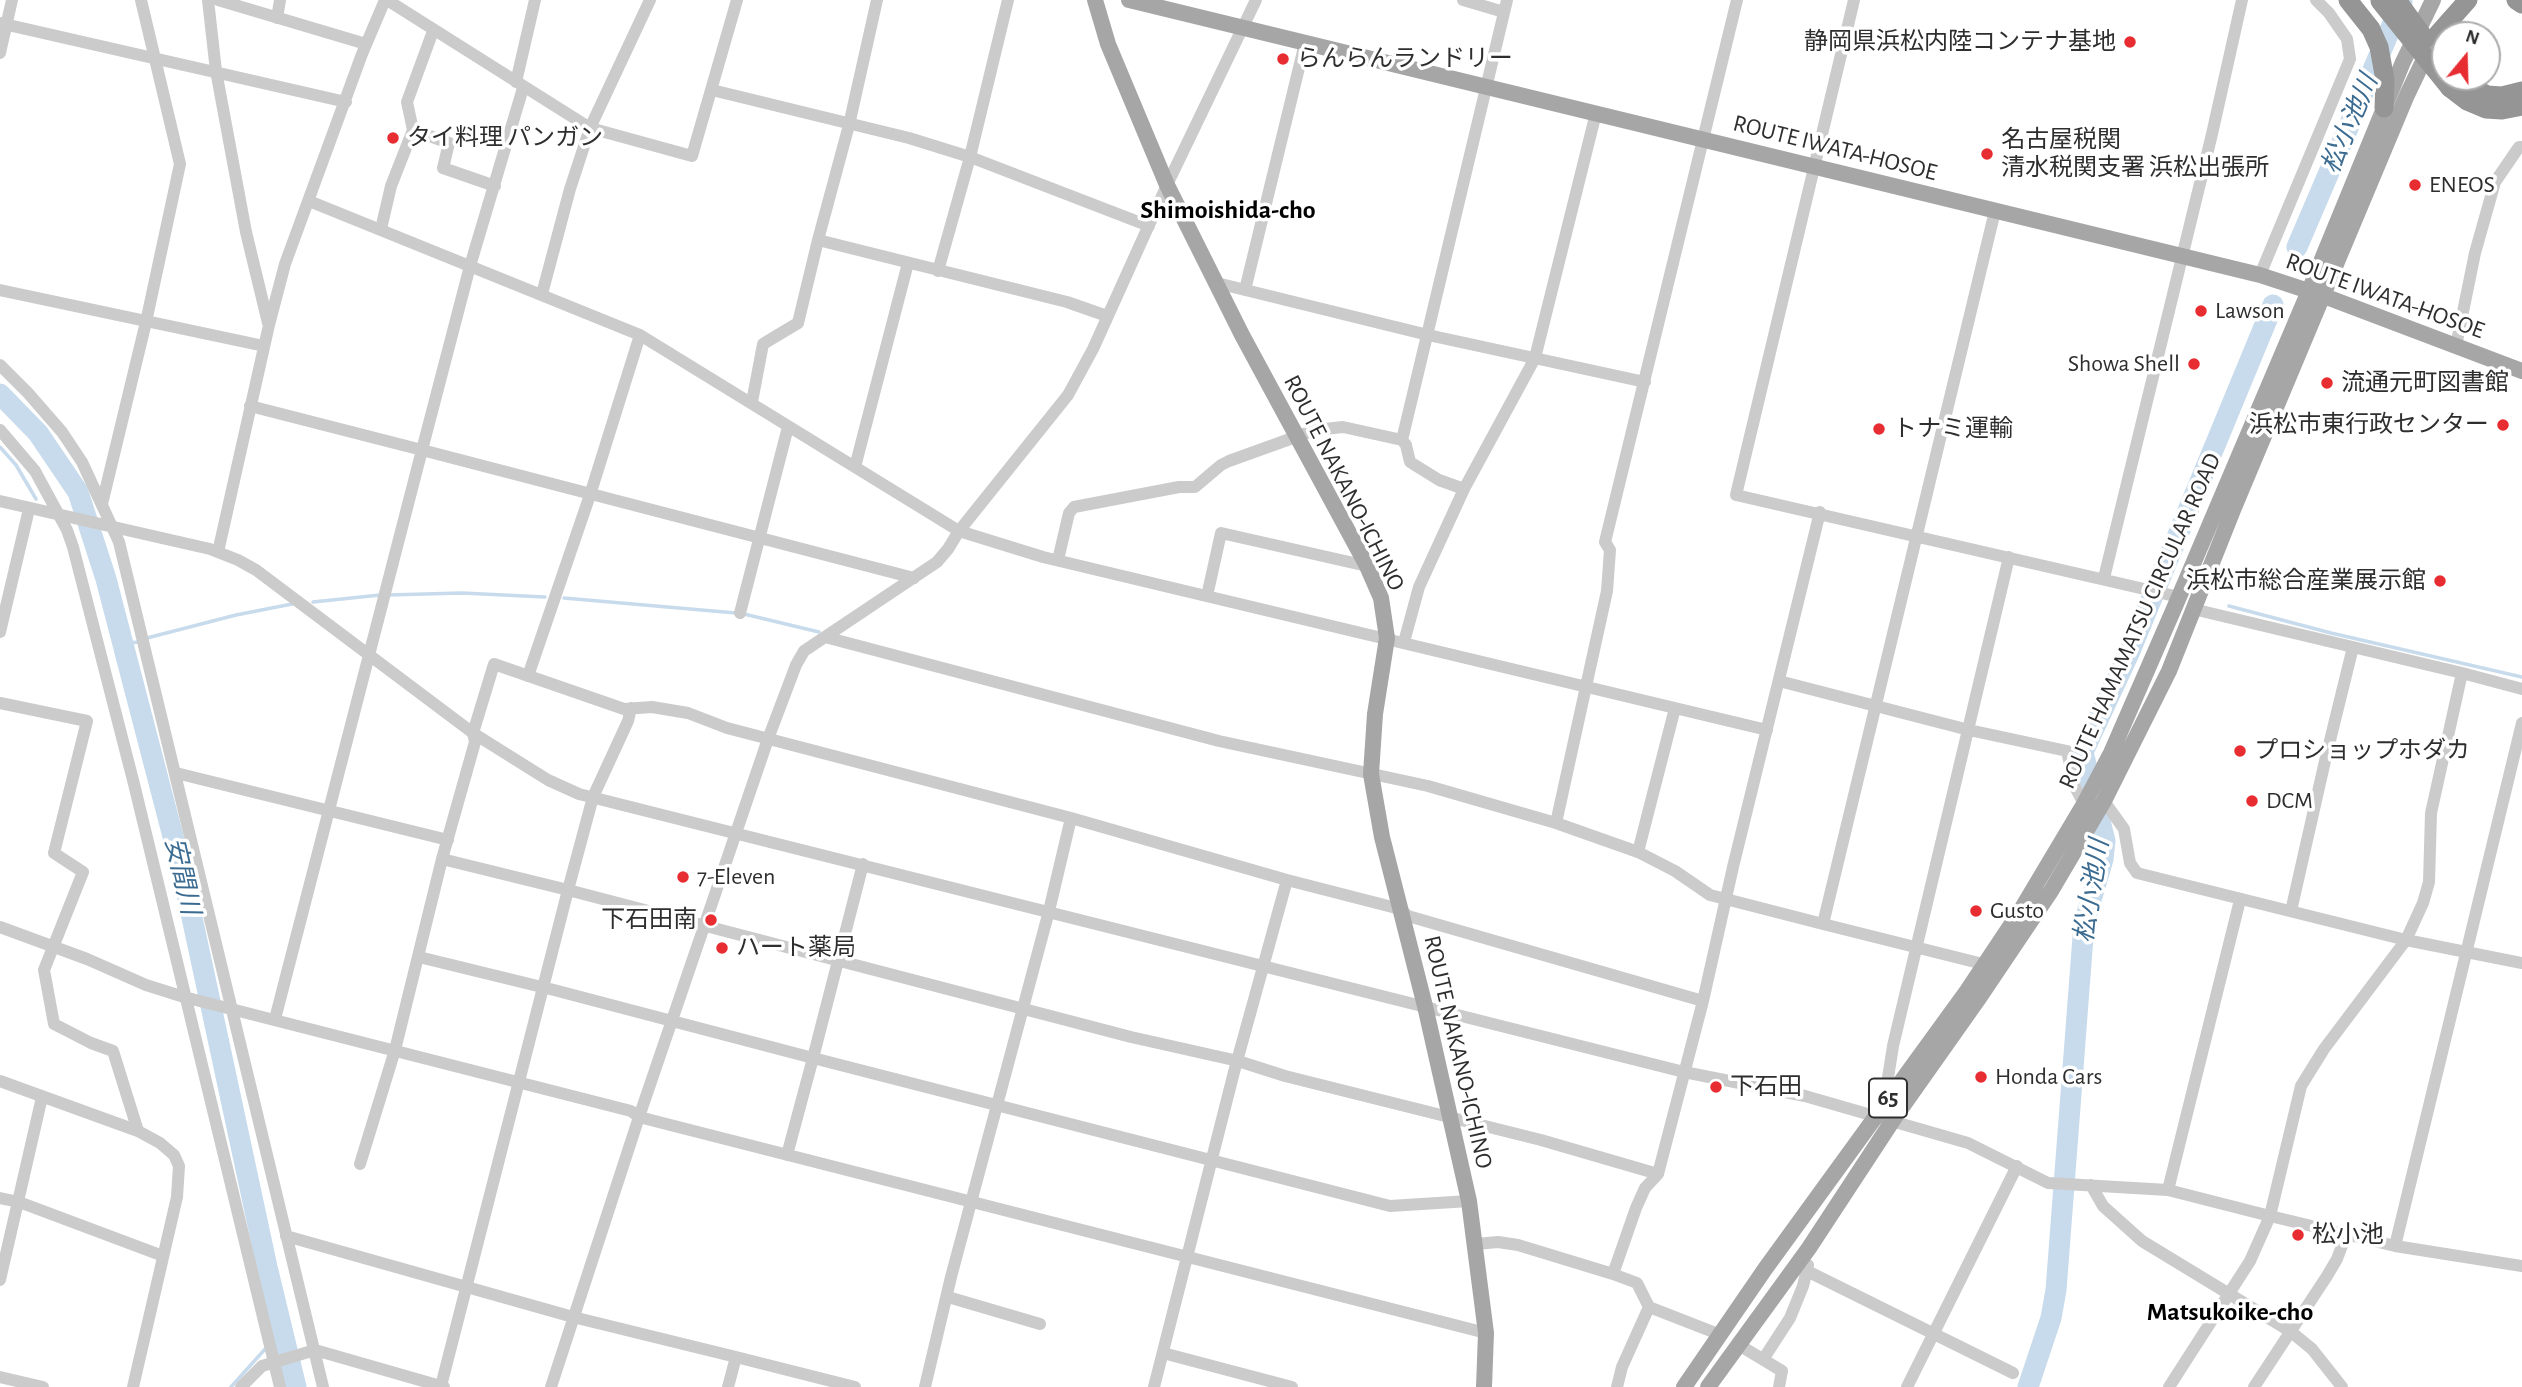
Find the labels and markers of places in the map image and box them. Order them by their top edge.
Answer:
place label: 静岡県浜松内陸コンテナ基地 [1804,28,2116,56]
marker: 静岡県浜松内陸コンテナ基地 [2122,34,2138,50]
place label: らんらんランドリー [1297,45,1513,73]
marker: らんらんランドリー [1275,51,1291,67]
place label: タイ料理 パンガン [407,124,603,152]
place label: 名古屋税関 清水税関支署 浜松出張所 [2001,126,2269,182]
marker: タイ料理 パンガン [385,130,401,146]
marker: 名古屋税関 清水税関支署 浜松出張所 [1979,146,1995,162]
place label: ENEOS [2429,171,2495,199]
marker: ENEOS [2407,177,2423,193]
place label: Lawson [2215,297,2285,325]
marker: Lawson [2193,303,2209,319]
place label: Showa Shell [2068,350,2180,378]
marker: Showa Shell [2186,356,2202,372]
place label: 流通元町図書館 [2341,369,2509,397]
marker: 流通元町図書館 [2319,375,2335,391]
place label: 浜松市東行政センター [2249,411,2489,439]
place label: トナミ運輸 [1893,415,2013,443]
marker: 浜松市東行政センター [2495,417,2511,433]
marker: トナミ運輸 [1871,421,1887,437]
place label: 浜松市総合産業展示館 [2186,567,2426,595]
marker: 浜松市総合産業展示館 [2432,573,2448,589]
place label: プロショップホダカ [2254,737,2470,765]
marker: プロショップホダカ [2232,743,2248,759]
place label: DCM [2266,787,2313,815]
marker: DCM [2244,793,2260,809]
place label: 7-Eleven [697,863,775,891]
marker: 7-Eleven [675,869,691,885]
place label: Gusto [1990,897,2044,925]
marker: Gusto [1968,903,1984,919]
place label: 下石田南 [601,906,697,934]
marker: 下石田南 [703,912,719,928]
place label: ハート薬局 [736,934,856,962]
marker: ハート薬局 [714,940,730,956]
place label: Honda Cars [1995,1063,2102,1091]
marker: Honda Cars [1973,1069,1989,1085]
place label: 下石田 [1730,1073,1802,1101]
marker: 下石田 [1708,1079,1724,1095]
place label: 松小池 [2312,1221,2384,1249]
marker: 松小池 [2290,1227,2306,1243]

